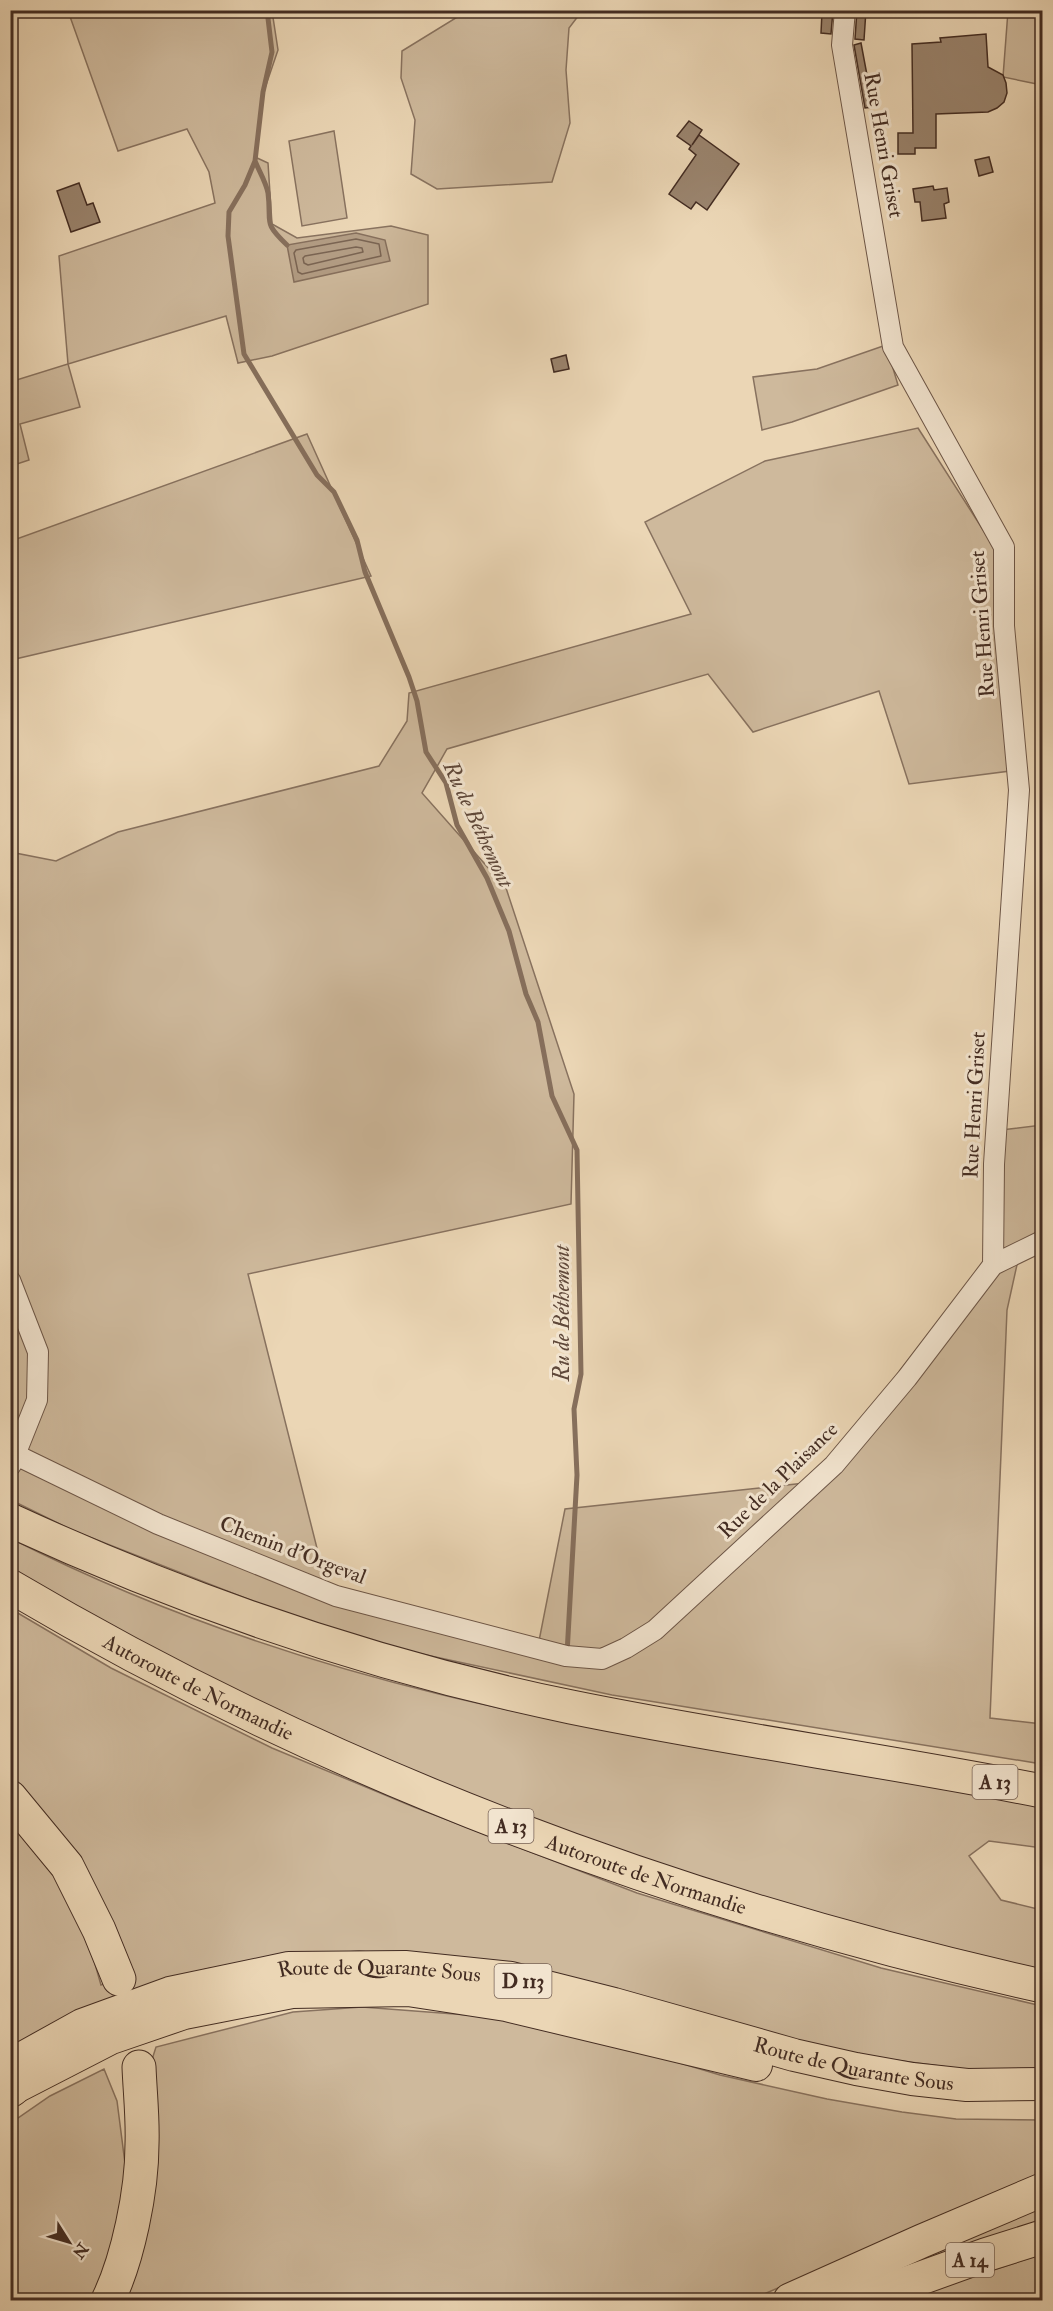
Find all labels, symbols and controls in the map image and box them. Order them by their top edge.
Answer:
street label: Rue Henri Griset [857,70,910,220]
street label: Rue Henri Griset [964,549,1001,698]
water label: Ru de Béthemont [436,756,520,894]
street label: Rue Henri Griset [957,1031,992,1179]
water label: Ru de Béthemont [548,1243,576,1382]
street label: Rue de la Plaisance [713,1416,844,1544]
street label: Chemin d'Orgeval [216,1510,371,1591]
street label: Autoroute de Normandie [97,1628,298,1747]
road number: A 13 [972,1765,1018,1799]
road number: A 13 [488,1809,534,1843]
street label: Autoroute de Normandie [541,1828,750,1921]
street label: Route de Quarante Sous [275,1954,482,1989]
road number: D 113 [494,1964,552,1998]
street label: Route de Quarante Sous [750,2031,955,2097]
north arrow [39,2212,99,2272]
text: N [67,2238,93,2263]
road number: A 14 [946,2243,994,2277]

